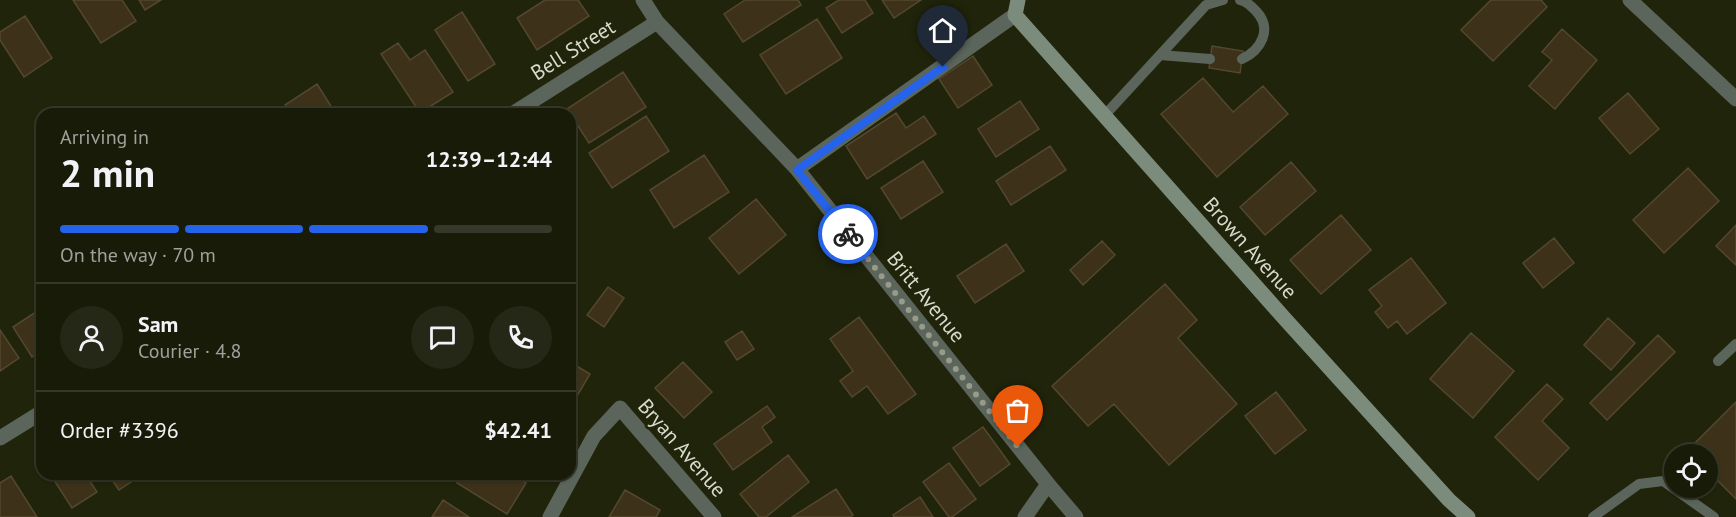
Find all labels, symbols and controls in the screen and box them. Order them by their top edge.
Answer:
pin [917,5,968,67]
street label: Bell Street [526,13,620,86]
icon: home [926,14,959,47]
text: Arriving in [60,124,149,150]
text: 12:39–12:44 [426,145,552,173]
text: 2 min [60,147,155,198]
street label: Brown Avenue [1198,191,1303,304]
courier [818,204,878,264]
icon: bike [832,218,865,251]
text: On the way · 70 m [60,242,216,268]
street label: Britt Avenue [881,246,971,348]
button: person [60,306,123,369]
button: chat [411,306,474,369]
button: phone [489,306,552,369]
text: Sam [138,310,178,338]
text: Courier · 4.8 [138,338,241,364]
pin [992,385,1043,447]
street label: Bryan Avenue [632,393,732,502]
icon: bag [1001,394,1034,427]
text: Order #3396 [60,416,179,444]
text: $42.41 [484,416,552,444]
map controls [1664,444,1718,498]
button: locate [1664,444,1718,498]

